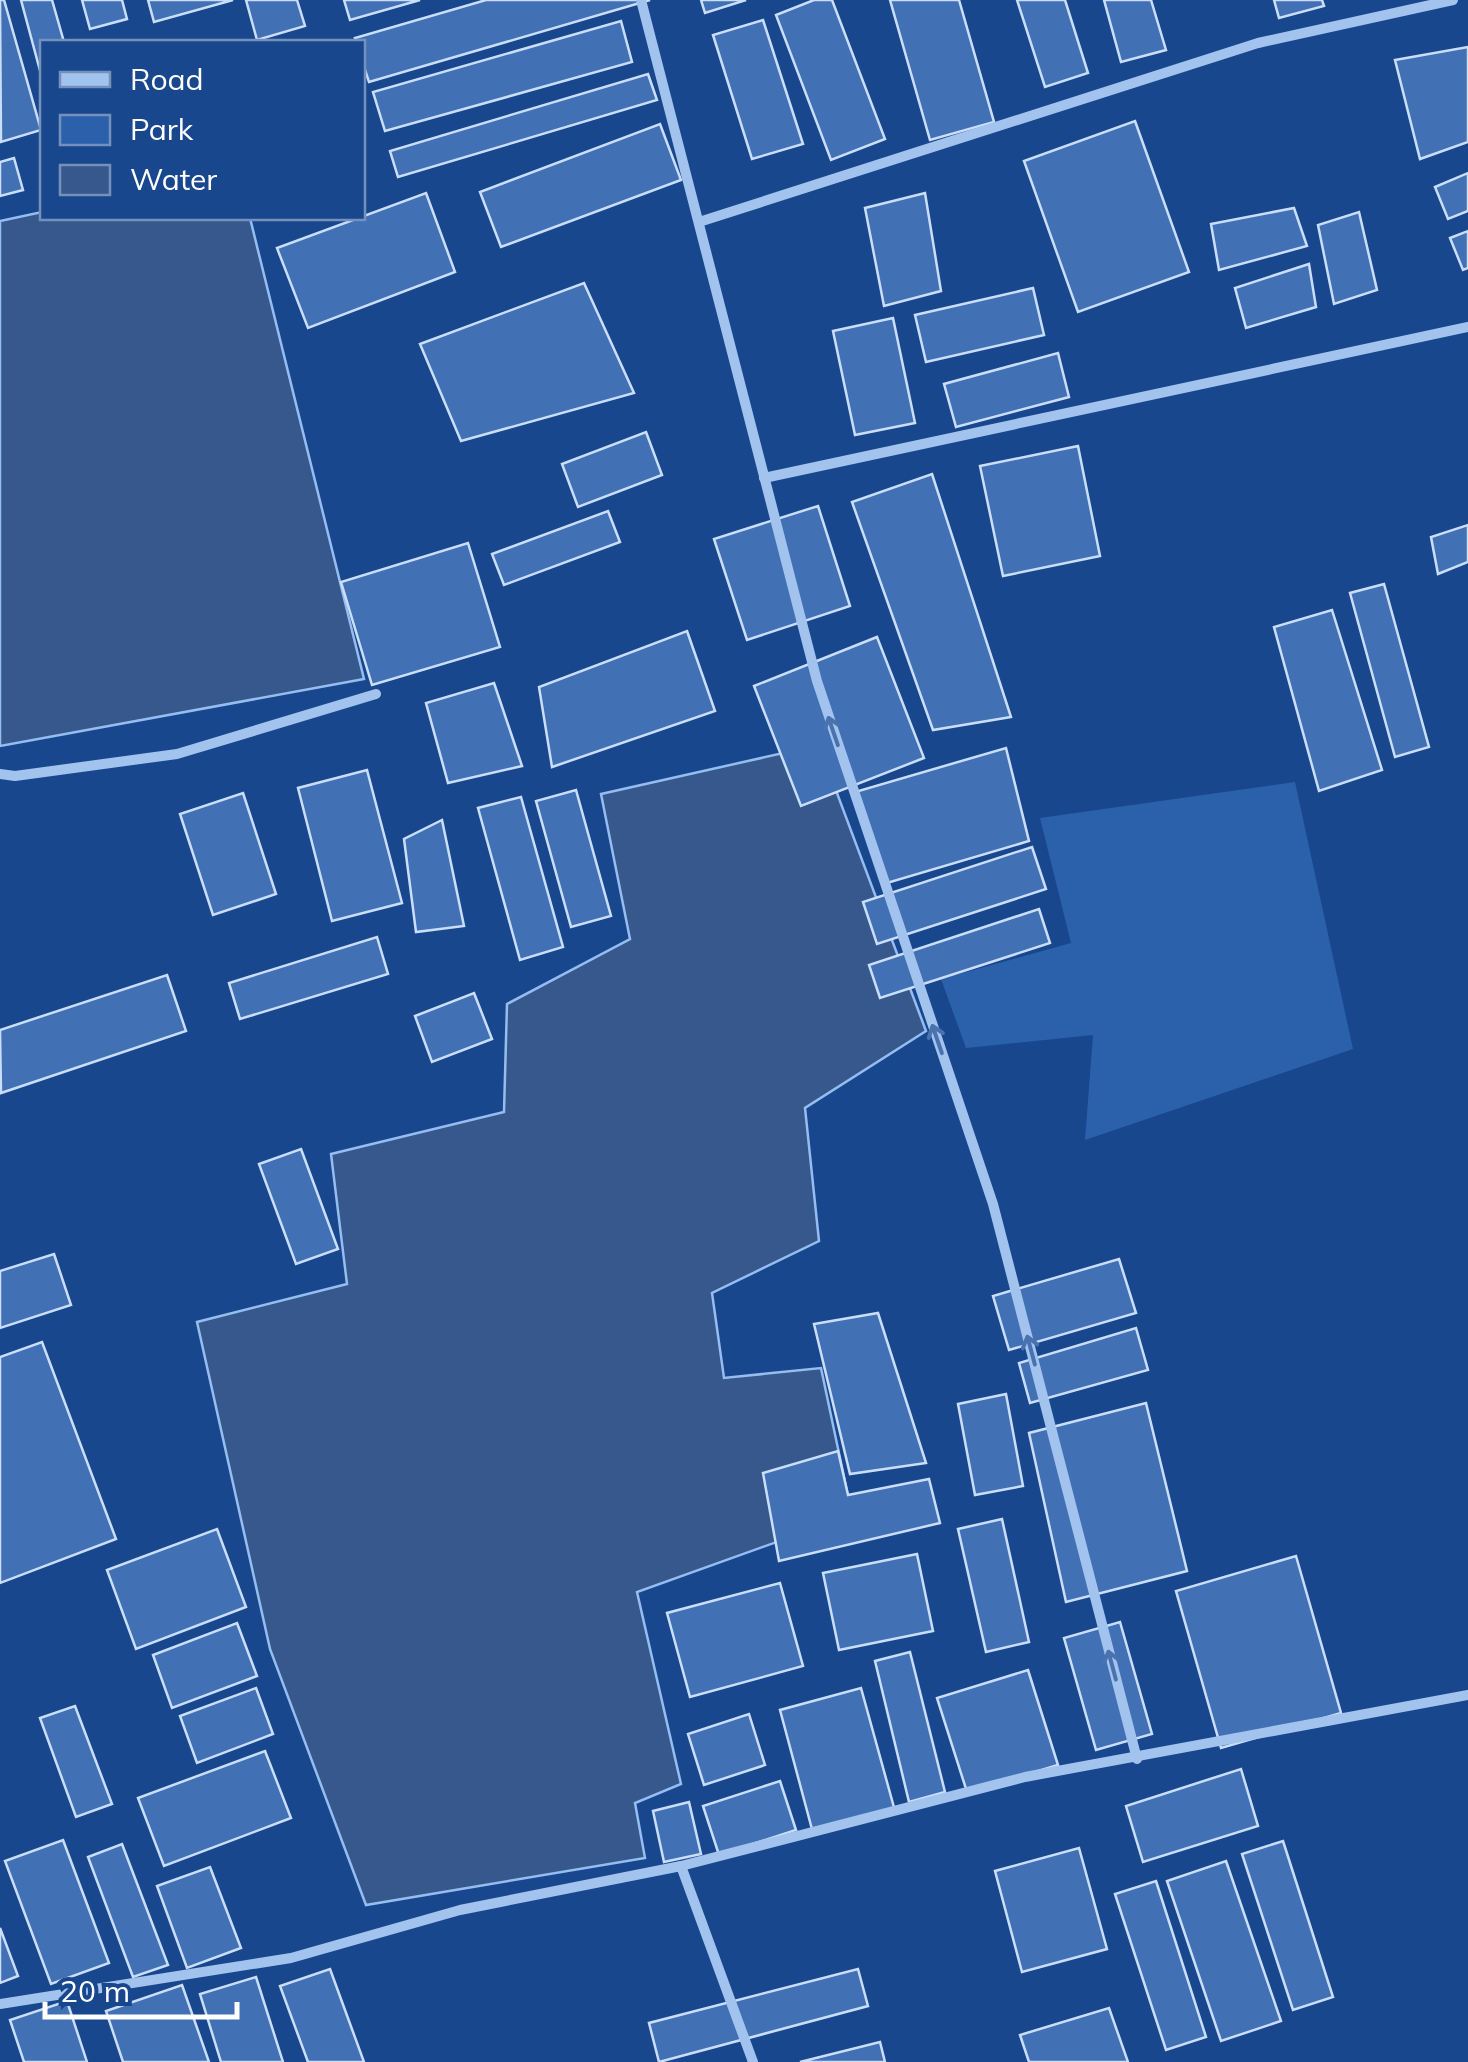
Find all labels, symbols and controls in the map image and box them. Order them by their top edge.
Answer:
legend [40,40,365,220]
text: Road [130,60,204,98]
text: Park [130,110,194,148]
text: Water [130,160,217,198]
one-way arrow [823,716,841,748]
one-way arrow [927,1025,945,1056]
one-way arrow [1020,1335,1039,1366]
one-way arrow [1102,1650,1121,1681]
scale bar [45,1957,238,2019]
text: 20 m [60,1972,130,2010]

